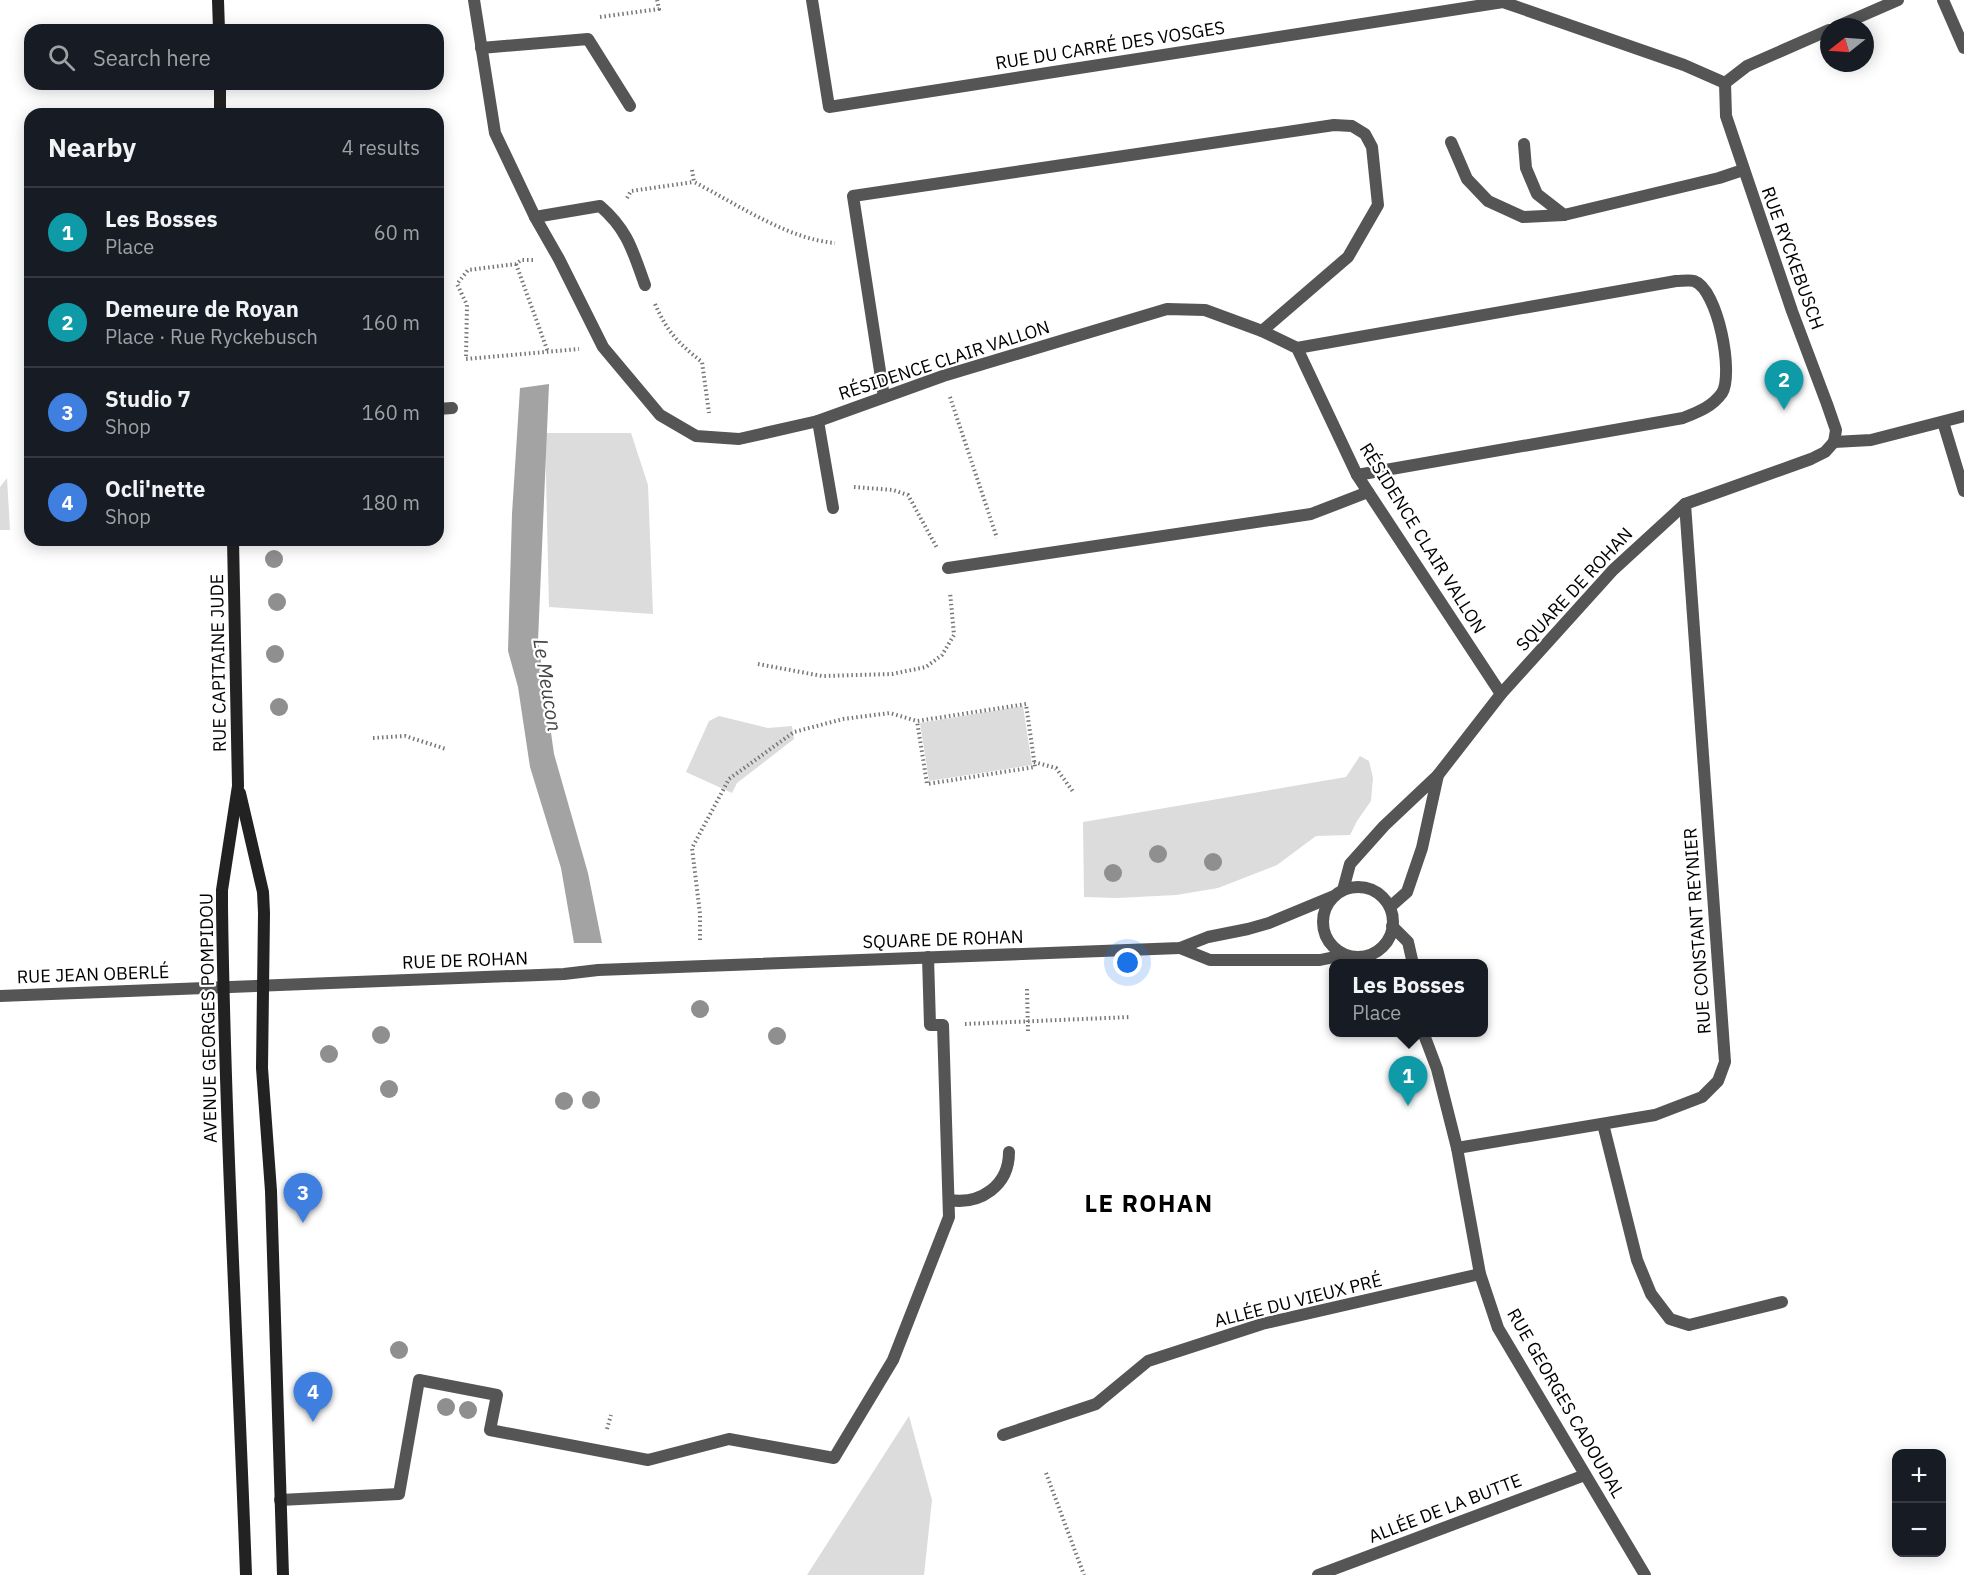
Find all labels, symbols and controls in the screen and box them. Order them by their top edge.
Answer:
street label: RUE DU CARRÉ DES VOSGES [994,15,1226,75]
north arrow [1820,18,1874,72]
search box [24,24,444,90]
icon: search [45,41,78,74]
text: Search here [93,43,211,72]
text: Nearby [48,130,136,164]
text: 4 results [342,134,420,161]
street label: RUE RYCKEBUSCH [1756,183,1830,333]
text: Les Bosses [105,204,218,233]
text: 1 [62,219,74,246]
text: 60 m [374,219,420,246]
text: Place [105,233,154,260]
text: Demeure de Royan [105,294,299,323]
text: 2 [62,309,74,336]
text: 160 m [362,309,420,336]
street label: RÉSIDENCE CLAIR VALLON [836,315,1052,405]
text: Place · Rue Ryckebusch [105,323,318,350]
pin: 2 [1764,360,1804,410]
text: Studio 7 [105,384,191,413]
text: 3 [62,399,74,426]
text: 160 m [362,399,420,426]
text: Shop [105,413,151,440]
street label: RÉSIDENCE CLAIR VALLON [1355,438,1491,638]
text: Ocli'nette [105,474,205,503]
text: 4 [62,489,74,516]
text: 180 m [362,489,420,516]
text: Shop [105,503,151,530]
street label: SQUARE DE ROHAN [1511,522,1637,656]
street label: RUE CAPITAINE JUDE [205,574,231,752]
water label: Le Meucon [527,637,569,733]
street label: RUE CONSTANT REYNIER [1678,827,1716,1035]
street label: AVENUE GEORGES POMPIDOU [194,893,222,1143]
street label: SQUARE DE ROHAN [862,925,1024,953]
street label: RUE DE ROHAN [402,946,528,974]
your location [1113,948,1142,977]
popup [1329,959,1488,1037]
street label: RUE JEAN OBERLÉ [16,960,170,988]
text: Les Bosses [1352,970,1465,999]
text: Place [1352,999,1401,1026]
pin: 1 [1388,1056,1428,1106]
pin: 3 [284,1174,322,1223]
district label: LE ROHAN [1084,1187,1214,1219]
street label: ALLÉE DU VIEUX PRÉ [1212,1268,1384,1332]
street label: RUE GEORGES CADOUDAL [1502,1304,1630,1502]
pin: 4 [294,1372,332,1422]
map controls [1892,1449,1946,1557]
button: + [1892,1449,1946,1503]
street label: ALLÉE DE LA BUTTE [1365,1468,1525,1548]
button: − [1892,1503,1946,1557]

